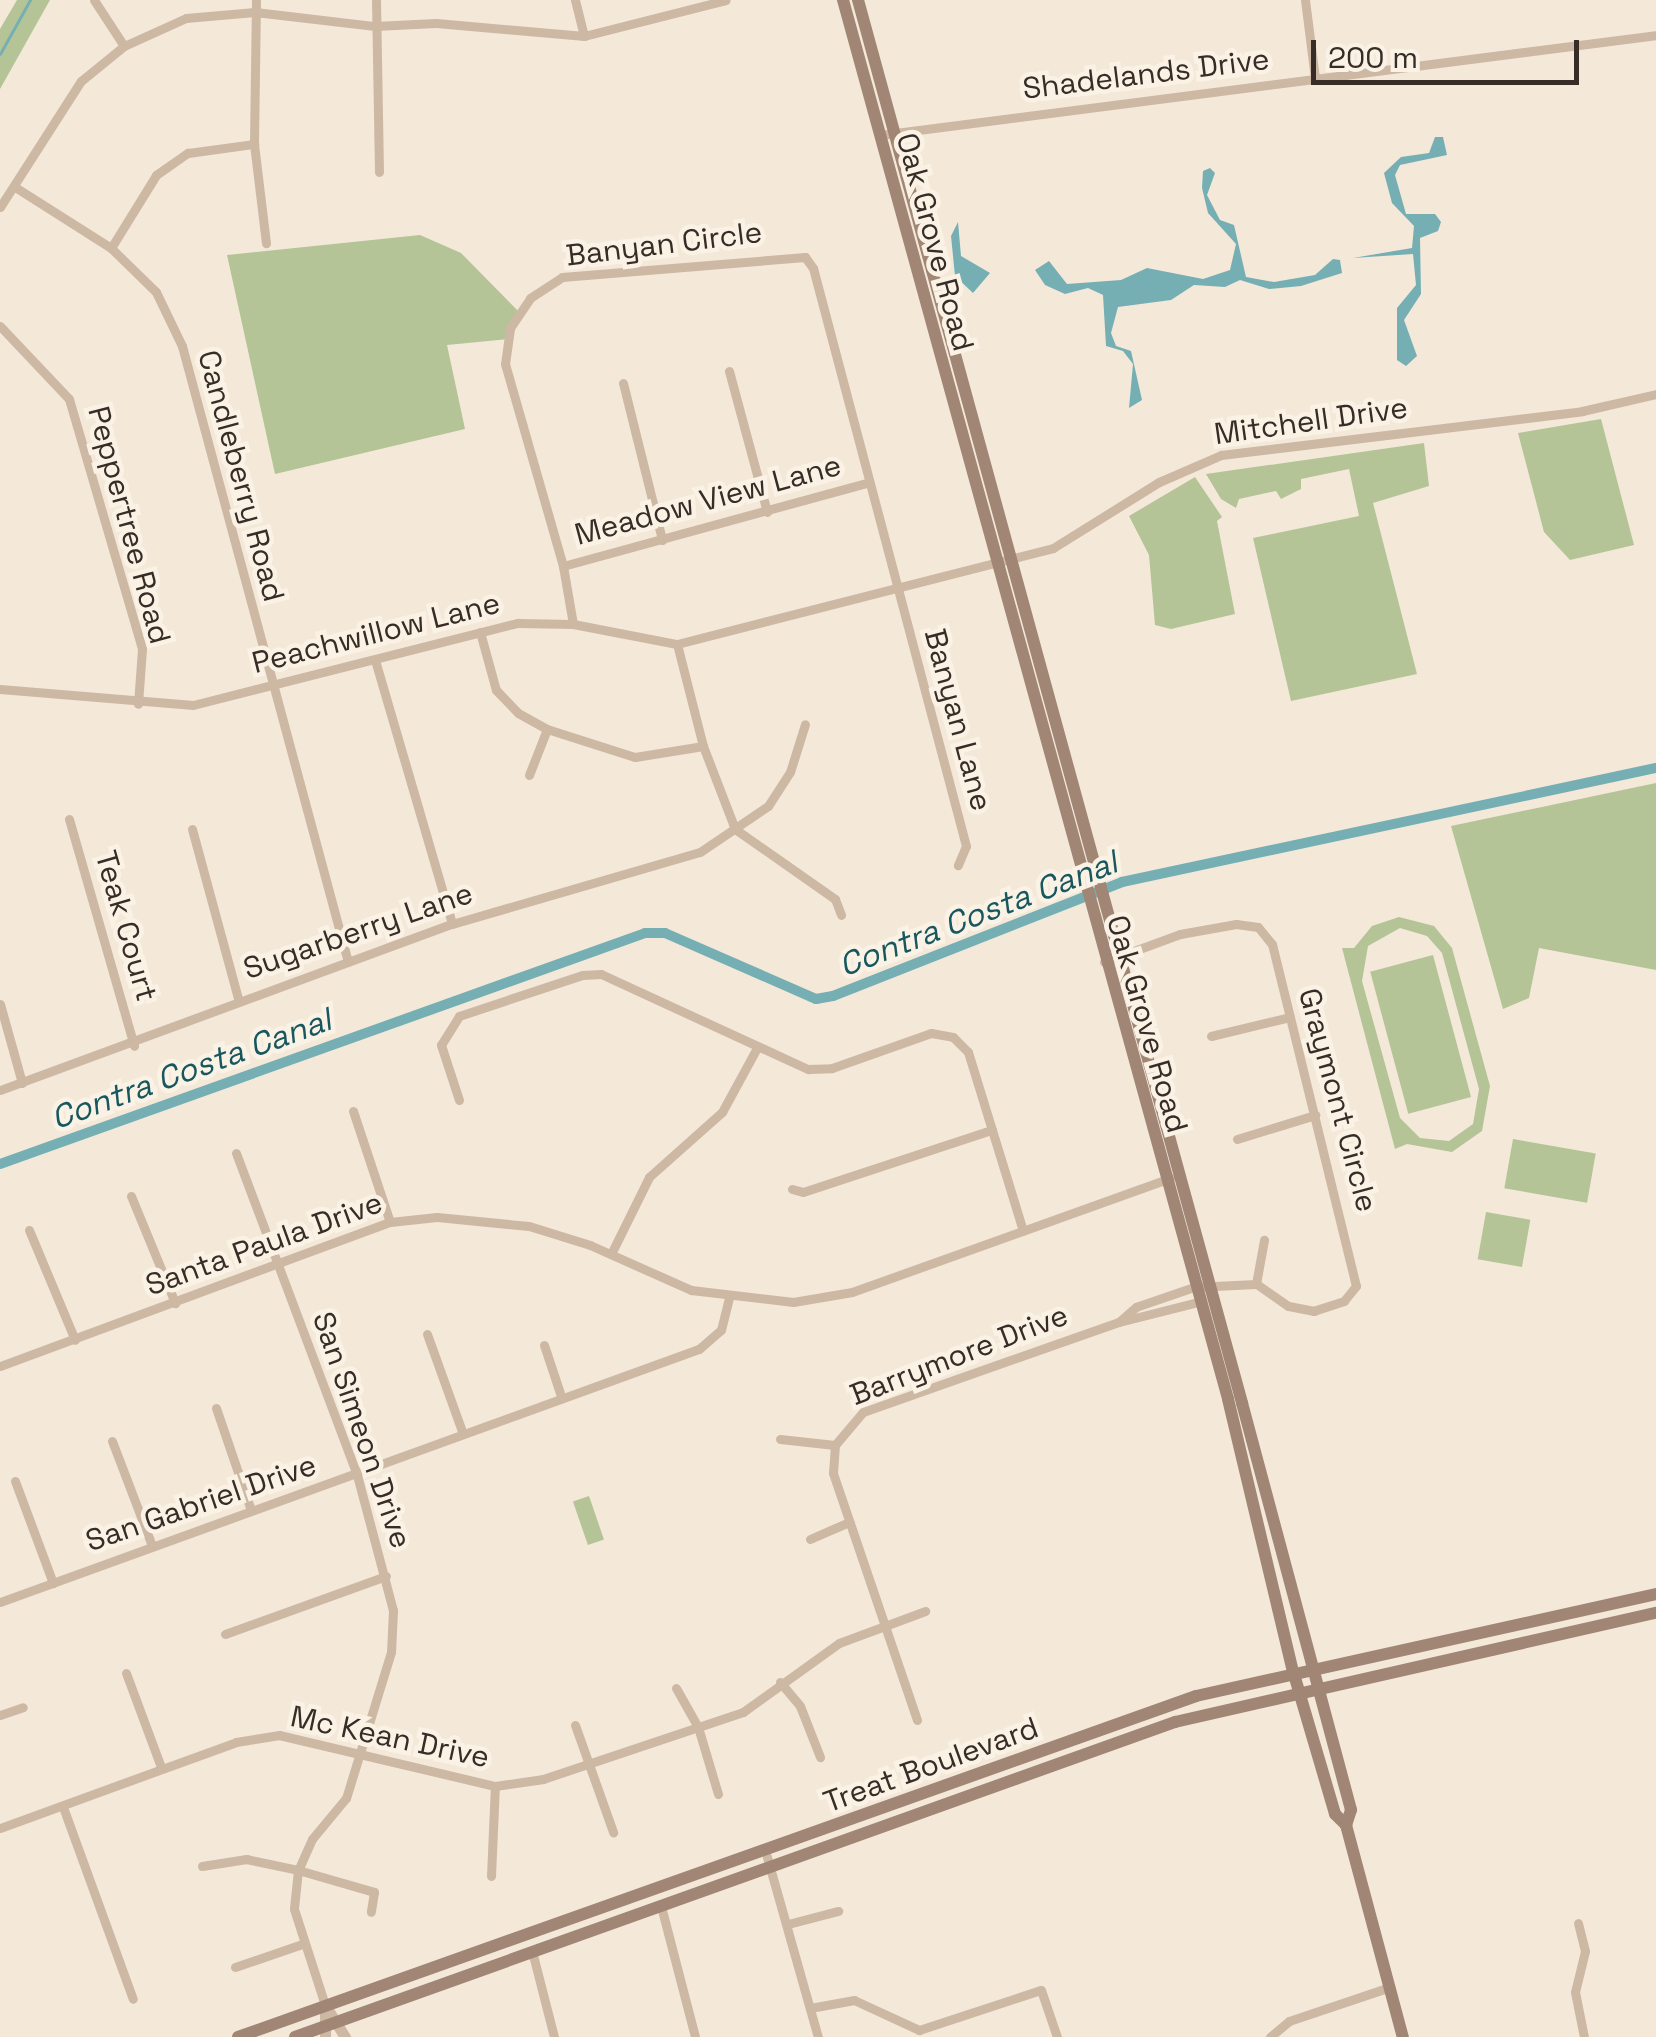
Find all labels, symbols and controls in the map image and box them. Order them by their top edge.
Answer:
scale bar [1316,20,1584,82]
text: 200 m [1328,38,1418,77]
street label: Shadelands Drive [1021,41,1271,107]
street label: Oak Grove Road [889,129,981,355]
street label: Banyan Circle [564,214,764,274]
street label: Candleberry Road [190,346,292,606]
street label: Mitchell Drive [1212,390,1410,452]
street label: Peppertree Road [80,402,178,648]
street label: Meadow View Lane [571,447,845,553]
street label: Peachwillow Lane [248,585,504,681]
street label: Banyan Lane [916,625,1000,815]
water label: Contra Costa Canal [833,843,1123,985]
street label: Teak Court [87,847,165,1005]
street label: Sugarberry Lane [239,875,477,987]
street label: Oak Grove Road [1099,911,1195,1137]
street label: Graymont Circle [1291,984,1385,1216]
water label: Contra Costa Canal [46,1000,336,1138]
street label: Santa Paula Drive [141,1184,387,1304]
street label: Barrymore Drive [845,1297,1073,1413]
street label: San Simeon Drive [305,1307,419,1553]
street label: San Gabriel Drive [81,1447,321,1559]
street label: Mc Kean Drive [287,1698,493,1776]
street label: Treat Boulevard [819,1709,1043,1821]

